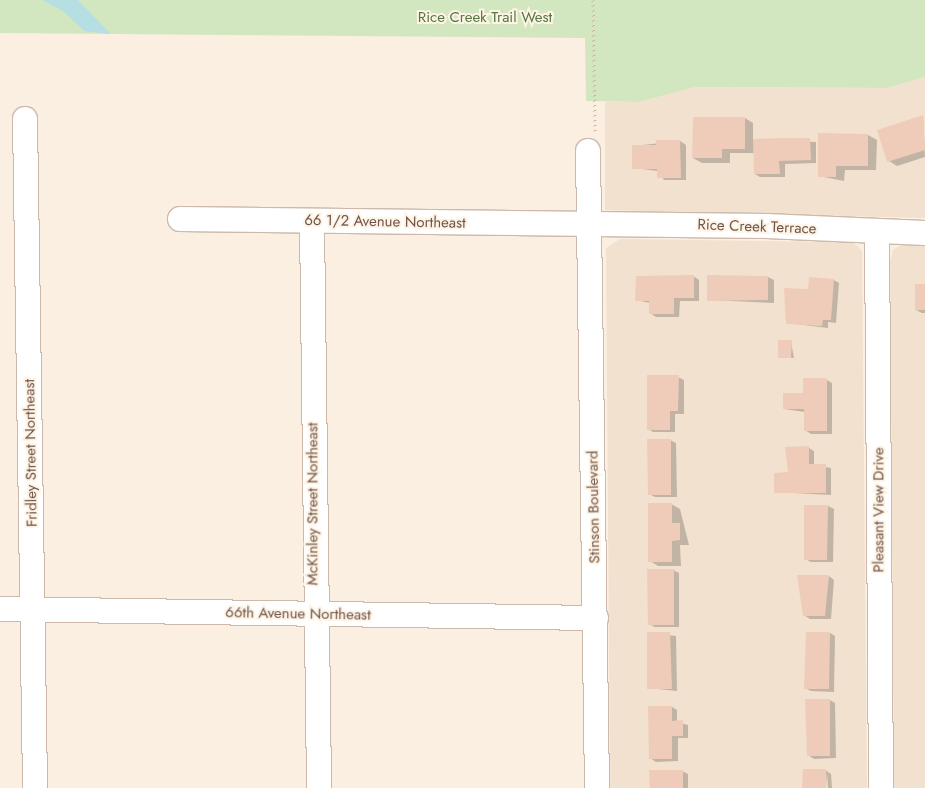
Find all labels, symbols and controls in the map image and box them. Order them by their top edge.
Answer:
park label: Rice Creek Trail West [418,9,552,27]
street label: 66 1/2 Avenue Northeast [304,212,466,232]
street label: Rice Creek Terrace [697,216,817,238]
street label: Fridley Street Northeast [21,379,41,527]
street label: McKinley Street Northeast [304,423,322,585]
street label: Pleasant View Drive [870,447,888,573]
street label: Stinson Boulevard [584,450,604,564]
street label: 66th Avenue Northeast [225,604,371,624]

